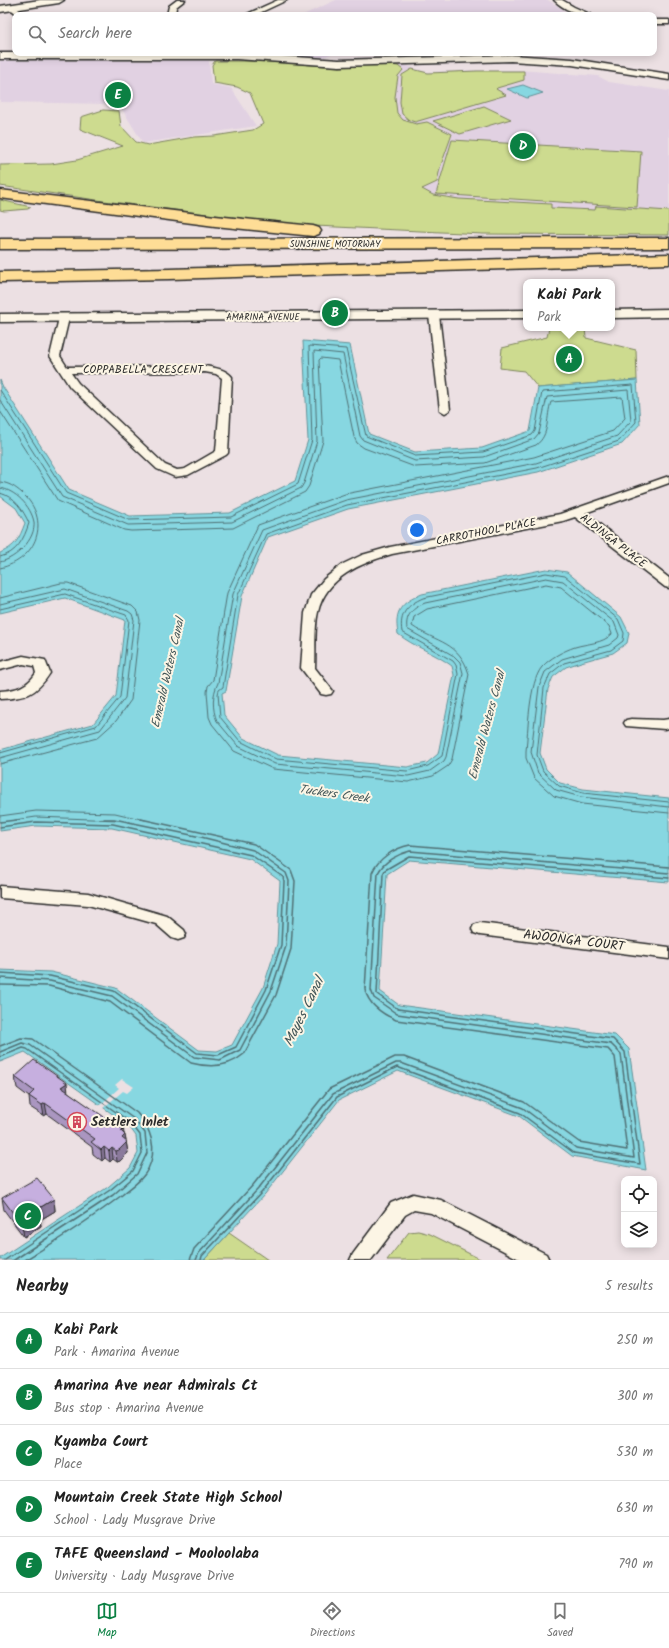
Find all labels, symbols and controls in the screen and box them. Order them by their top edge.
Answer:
search box [12,12,657,56]
text: Search here [58,22,132,46]
icon: search [26,23,48,45]
pin: E [105,80,131,110]
pin: D [510,131,536,161]
street label: SUNSHINE MOTORWAY [290,237,381,252]
popup [523,279,615,331]
text: Kabi Park [537,283,601,307]
pin: B [322,298,348,328]
text: Park [537,307,561,328]
street label: AMARINA AVENUE [226,310,300,325]
pin: A [556,344,582,374]
street label: COPPABELLA CRESCENT [83,361,204,379]
street label: ALDINGA PLACE [576,509,651,573]
street label: CARROTHOOL PLACE [434,513,538,551]
your location [407,520,427,540]
water label: Emerald Waters Canal [146,614,190,730]
water label: Emerald Waters Canal [463,666,511,782]
water label: Tuckers Creek [298,780,372,809]
street label: AWOONGA COURT [522,924,627,958]
water label: Mayes Canal [278,971,331,1050]
building icon: Settlers Inlet [66,1111,88,1133]
place label: Settlers Inlet [91,1112,169,1133]
map controls [621,1176,657,1248]
button: locate [621,1176,657,1212]
pin: C [15,1201,41,1231]
button: layers [621,1212,657,1248]
text: Nearby [16,1273,68,1300]
text: 5 results [605,1276,653,1297]
text: Kabi Park [54,1318,118,1342]
text: A [25,1330,33,1351]
text: 250 m [616,1330,653,1351]
text: Park · Amarina Avenue [54,1342,179,1363]
text: Amarina Ave near Admirals Ct [54,1374,257,1398]
text: B [25,1386,33,1407]
text: 300 m [617,1386,653,1407]
text: Bus stop · Amarina Avenue [54,1398,204,1419]
text: Kyamba Court [54,1430,148,1454]
text: C [25,1442,33,1463]
text: 530 m [617,1442,653,1463]
text: Place [54,1454,82,1475]
text: Mountain Creek State High School [54,1486,282,1510]
text: D [25,1498,33,1519]
text: 630 m [616,1498,653,1519]
text: School · Lady Musgrave Drive [54,1510,215,1531]
text: TAFE Queensland - Mooloolaba [54,1542,259,1566]
text: E [25,1554,33,1575]
text: 790 m [619,1554,653,1575]
text: University · Lady Musgrave Drive [54,1566,234,1587]
tab: Map [96,1600,118,1642]
tab: Directions [310,1600,355,1642]
tab: Saved [547,1600,573,1642]

